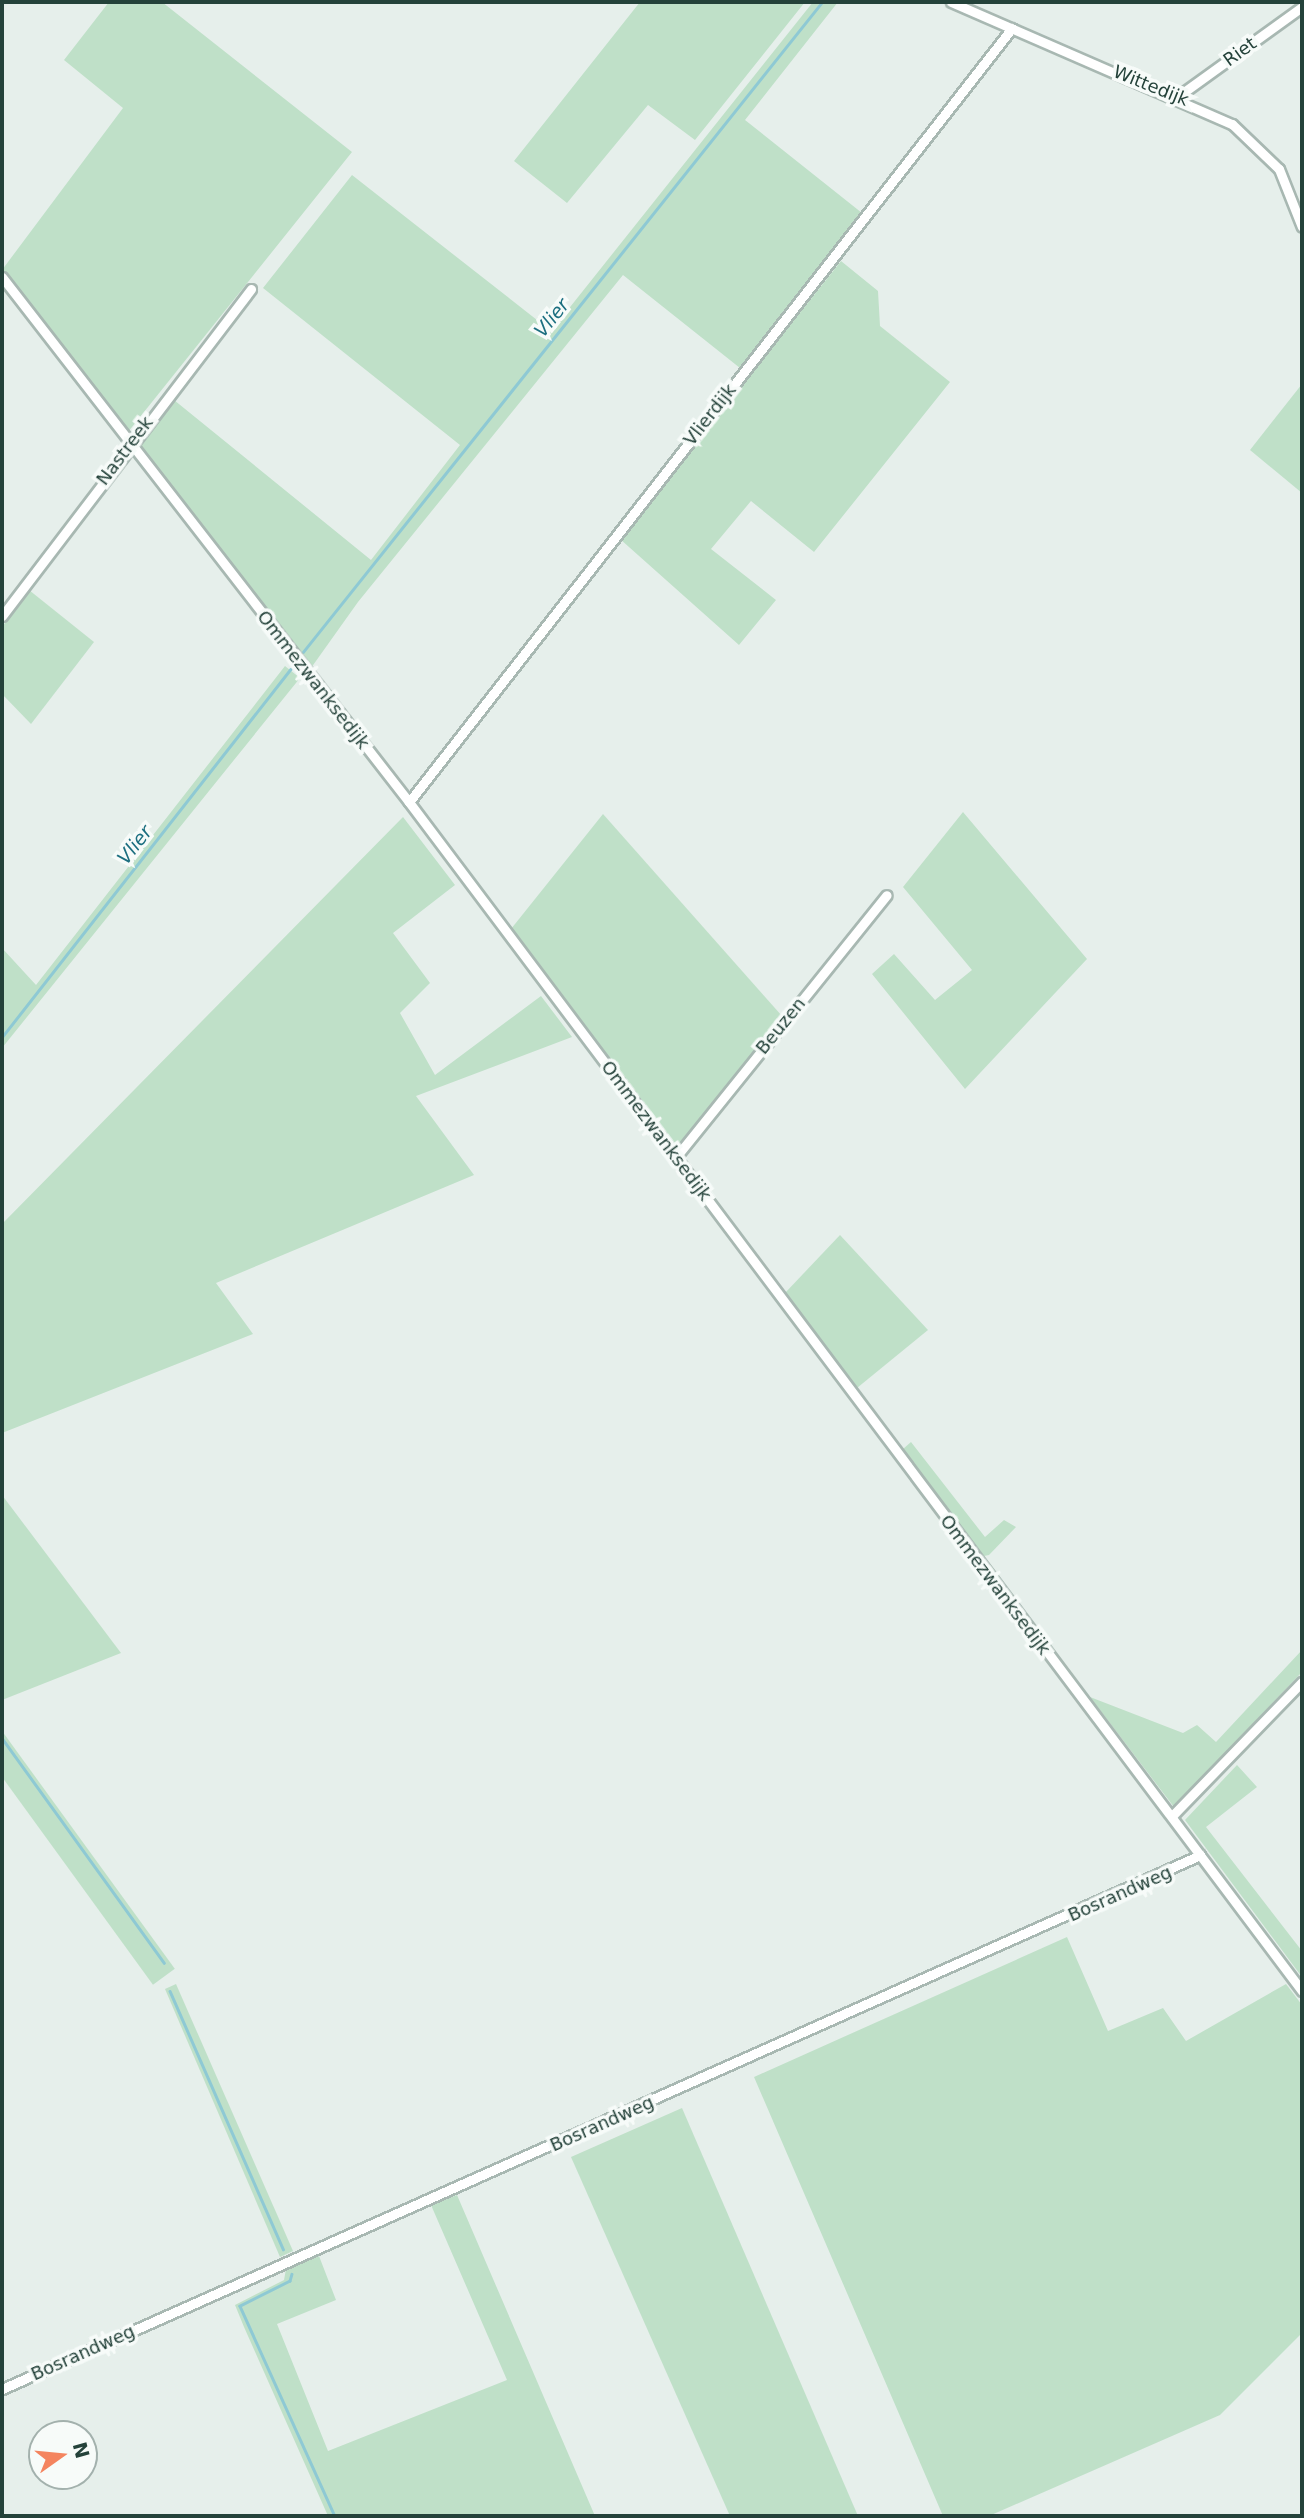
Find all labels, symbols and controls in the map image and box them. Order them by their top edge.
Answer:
street label: Riet [1219,33,1261,71]
street label: Wittedijk [1110,61,1192,111]
water label: Vlier [530,294,574,342]
street label: Vlierdijk [679,380,741,450]
street label: Nastreek [92,412,158,490]
street label: Ommezwanksedijk [252,607,374,753]
water label: Vlier [113,821,157,869]
street label: Beuzen [752,993,810,1059]
street label: Ommezwanksedijk [596,1057,716,1205]
street label: Ommezwanksedijk [935,1511,1055,1659]
street label: Bosrandweg [1065,1862,1175,1926]
street label: Bosrandweg [547,2092,657,2156]
street label: Bosrandweg [28,2321,138,2385]
north arrow [28,2420,98,2490]
text: N [69,2440,94,2461]

